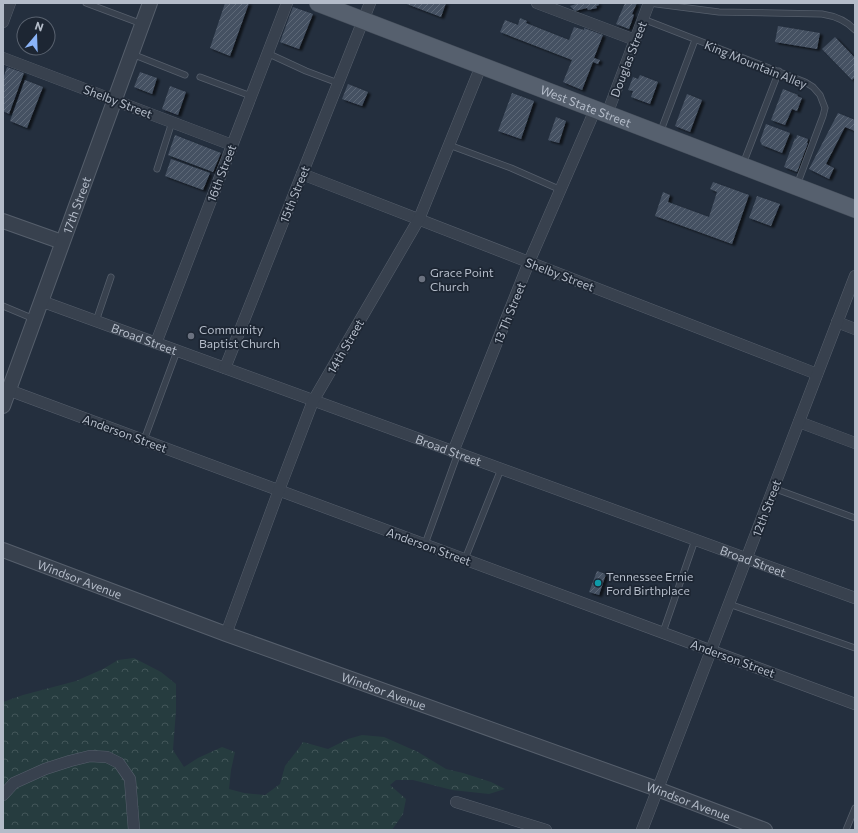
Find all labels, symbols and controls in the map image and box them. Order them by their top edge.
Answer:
north arrow [16,16,56,56]
text: N [33,19,45,34]
street label: Douglas Street [607,19,649,99]
street label: King Mountain Alley [703,37,809,91]
street label: Shelby Street [82,81,154,121]
street label: West State Street [539,82,633,130]
street label: 16th Street [204,142,238,204]
street label: 15th Street [276,163,312,224]
street label: 17th Street [60,175,93,235]
street label: Shelby Street [524,254,596,294]
place label: Grace Point Church [430,265,494,293]
marker: Grace Point Church [417,274,427,284]
street label: 13 Th Street [490,280,528,346]
street label: 14th Street [324,316,366,376]
street label: Broad Street [110,320,179,357]
place label: Community Baptist Church [199,322,280,350]
marker: Community Baptist Church [186,331,196,341]
street label: Anderson Street [81,411,169,455]
street label: Broad Street [414,431,484,468]
street label: 12th Street [749,478,783,538]
street label: Anderson Street [385,524,473,568]
street label: Broad Street [718,542,788,579]
street label: Windsor Avenue [36,557,124,601]
place label: Tennessee Ernie Ford Birthplace [606,569,693,597]
marker: Tennessee Ernie Ford Birthplace [593,578,603,588]
street label: Anderson Street [689,636,777,680]
street label: Windsor Avenue [340,669,428,712]
street label: Windsor Avenue [644,779,733,823]

